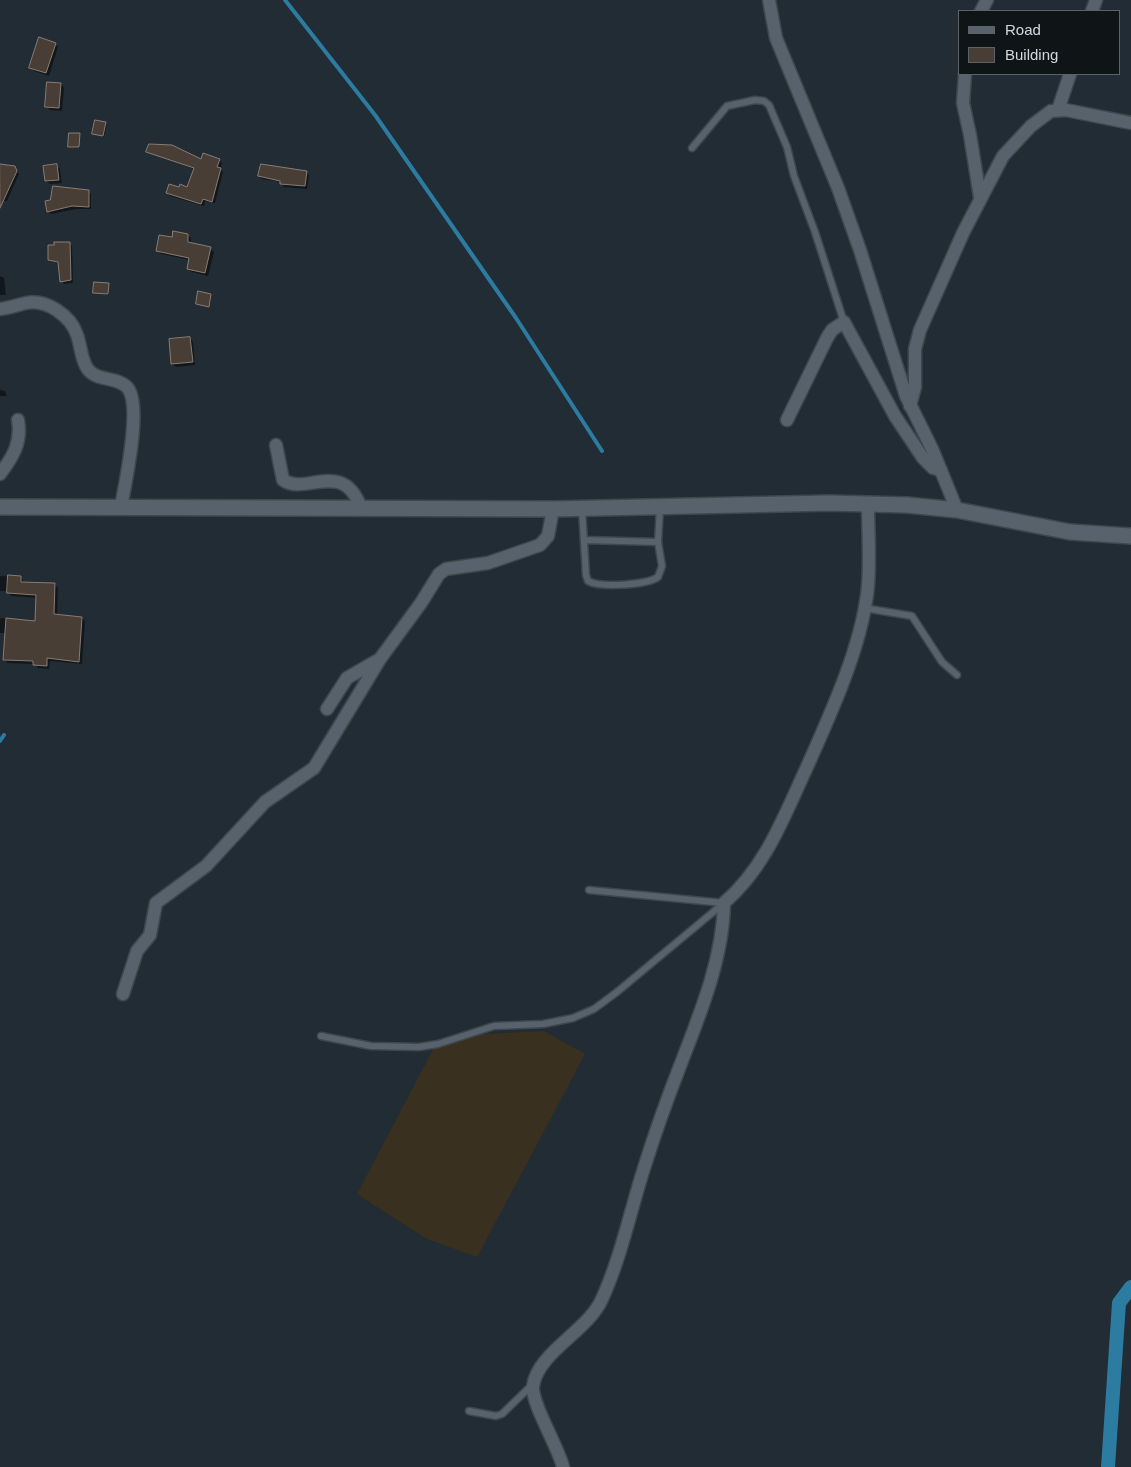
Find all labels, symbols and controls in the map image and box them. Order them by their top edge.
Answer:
legend [958,10,1121,75]
text: Road [1005,21,1041,38]
text: Building [1005,46,1058,63]

